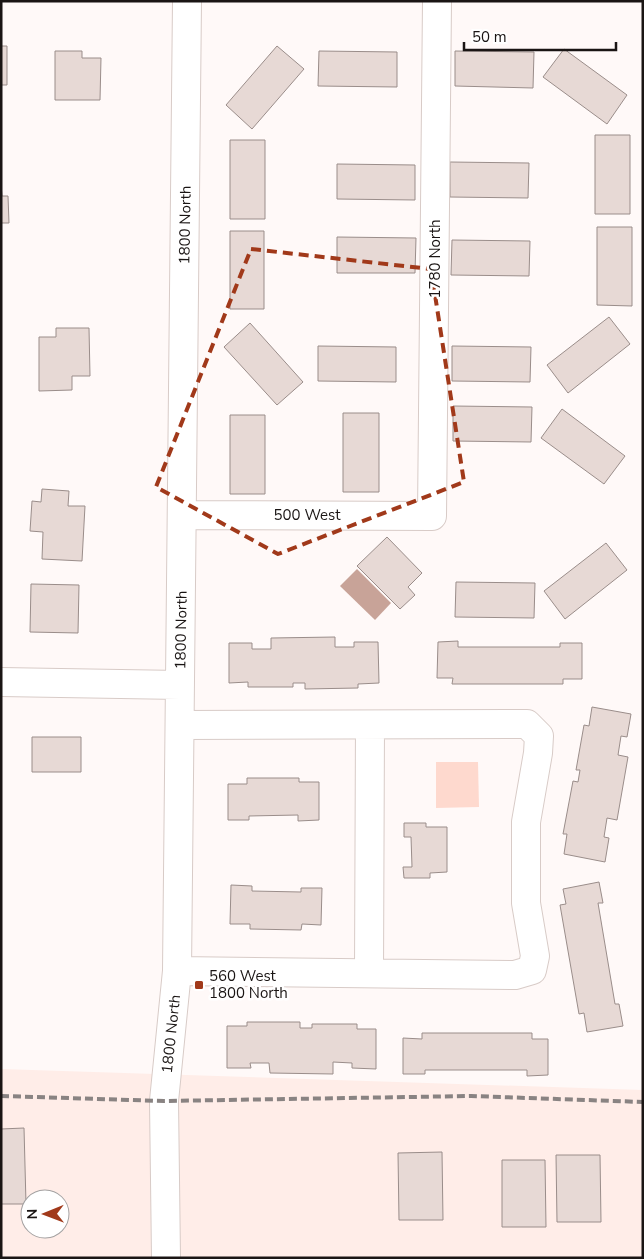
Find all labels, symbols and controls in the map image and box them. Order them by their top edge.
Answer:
scale bar [464,20,616,52]
text: 50 m [472,27,507,47]
street label: 1800 North [174,185,196,265]
street label: 1780 North [425,220,445,298]
street label: 500 West [274,505,341,525]
street label: 1800 North [170,590,192,670]
place label: 560 West 1800 North [209,966,288,1003]
marker: 560 West 1800 North [193,979,205,991]
street label: 1800 North [157,994,185,1074]
north arrow [20,1189,70,1239]
text: N [23,1209,42,1220]

